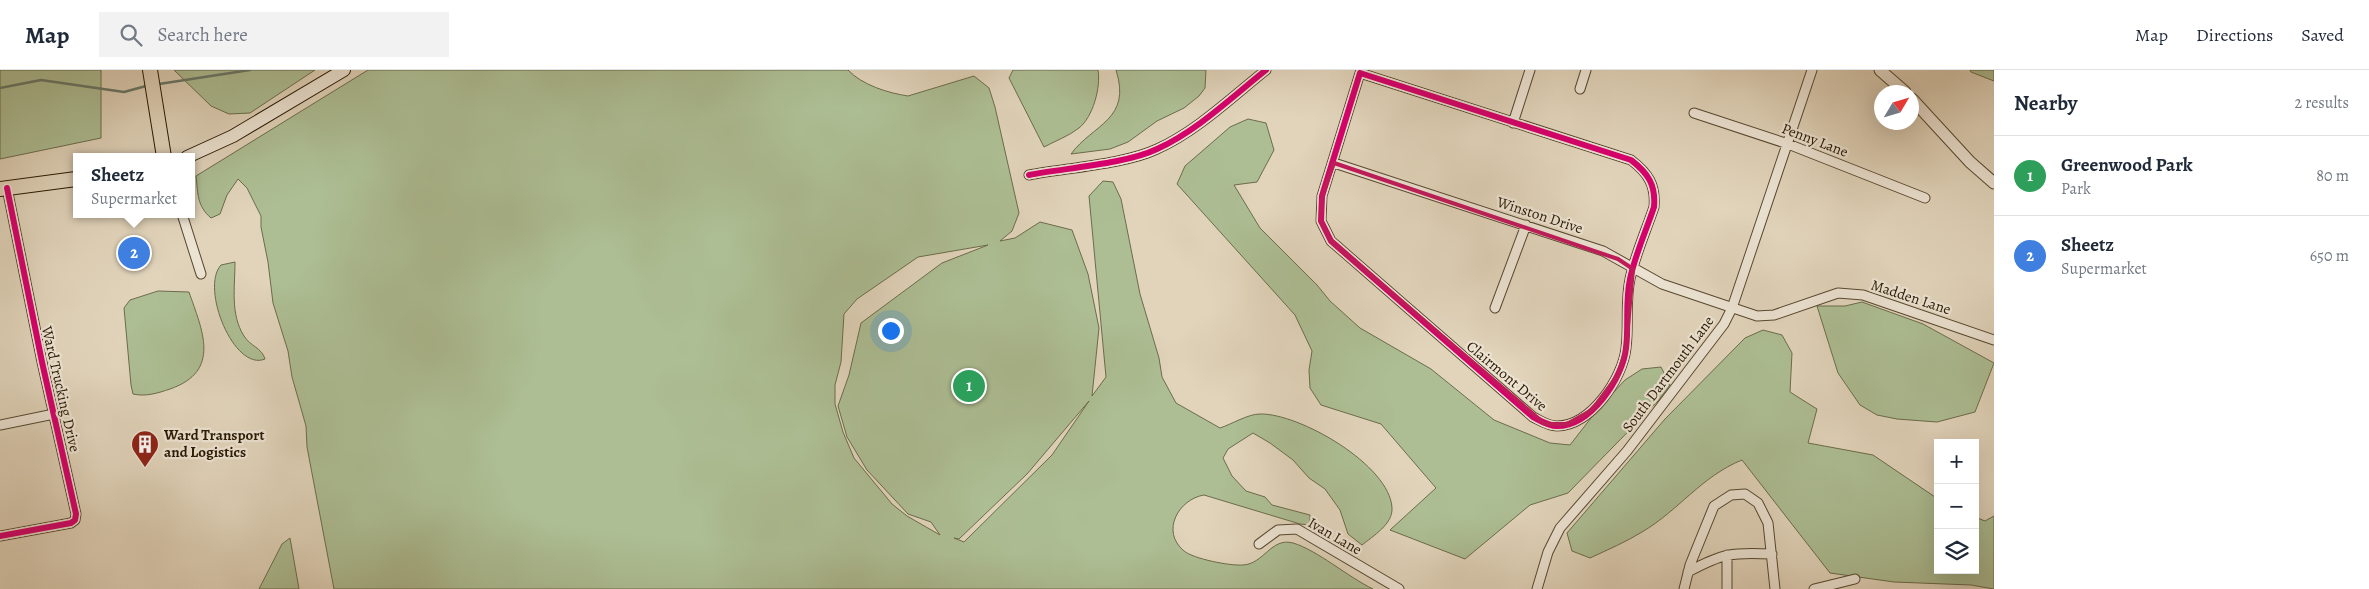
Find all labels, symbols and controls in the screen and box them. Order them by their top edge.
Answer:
search box [99,12,449,57]
text: Map [25,19,69,51]
icon: search [117,21,145,49]
text: Search here [157,22,248,48]
text: Map [2135,23,2168,47]
text: Directions [2196,23,2273,47]
text: Saved [2301,23,2344,47]
north arrow [1874,85,1919,130]
text: Nearby [2014,89,2077,117]
text: 2 results [2294,92,2349,114]
street label: Penny Lane [1779,118,1851,162]
text: Greenwood Park [2061,152,2193,178]
popup [73,153,195,218]
text: Sheetz [91,162,144,188]
text: 1 [2027,165,2033,187]
text: 80 m [2316,165,2349,187]
text: Park [2061,178,2091,200]
text: Supermarket [91,188,177,210]
street label: Winston Drive [1494,191,1586,238]
text: Sheetz [2061,232,2114,258]
pin: 2 [118,234,150,272]
text: 2 [2026,245,2034,267]
text: 650 m [2310,245,2349,267]
text: Supermarket [2061,258,2147,280]
street label: Madden Lane [1868,275,1954,319]
street label: South Dartmouth Lane [1618,311,1719,436]
your location [878,318,904,344]
street label: Ward Trucking Drive [37,323,85,454]
street label: Clairmont Drive [1462,336,1552,416]
pin: 1 [953,367,985,405]
place label: Ward Transport and Logistics [163,425,264,462]
building icon: Ward Transport and Logistics [130,429,160,468]
map controls [1934,439,1979,574]
button: + [1934,439,1979,484]
button: − [1934,484,1979,529]
street label: Ivan Lane [1304,513,1366,560]
button: layers [1934,529,1979,574]

